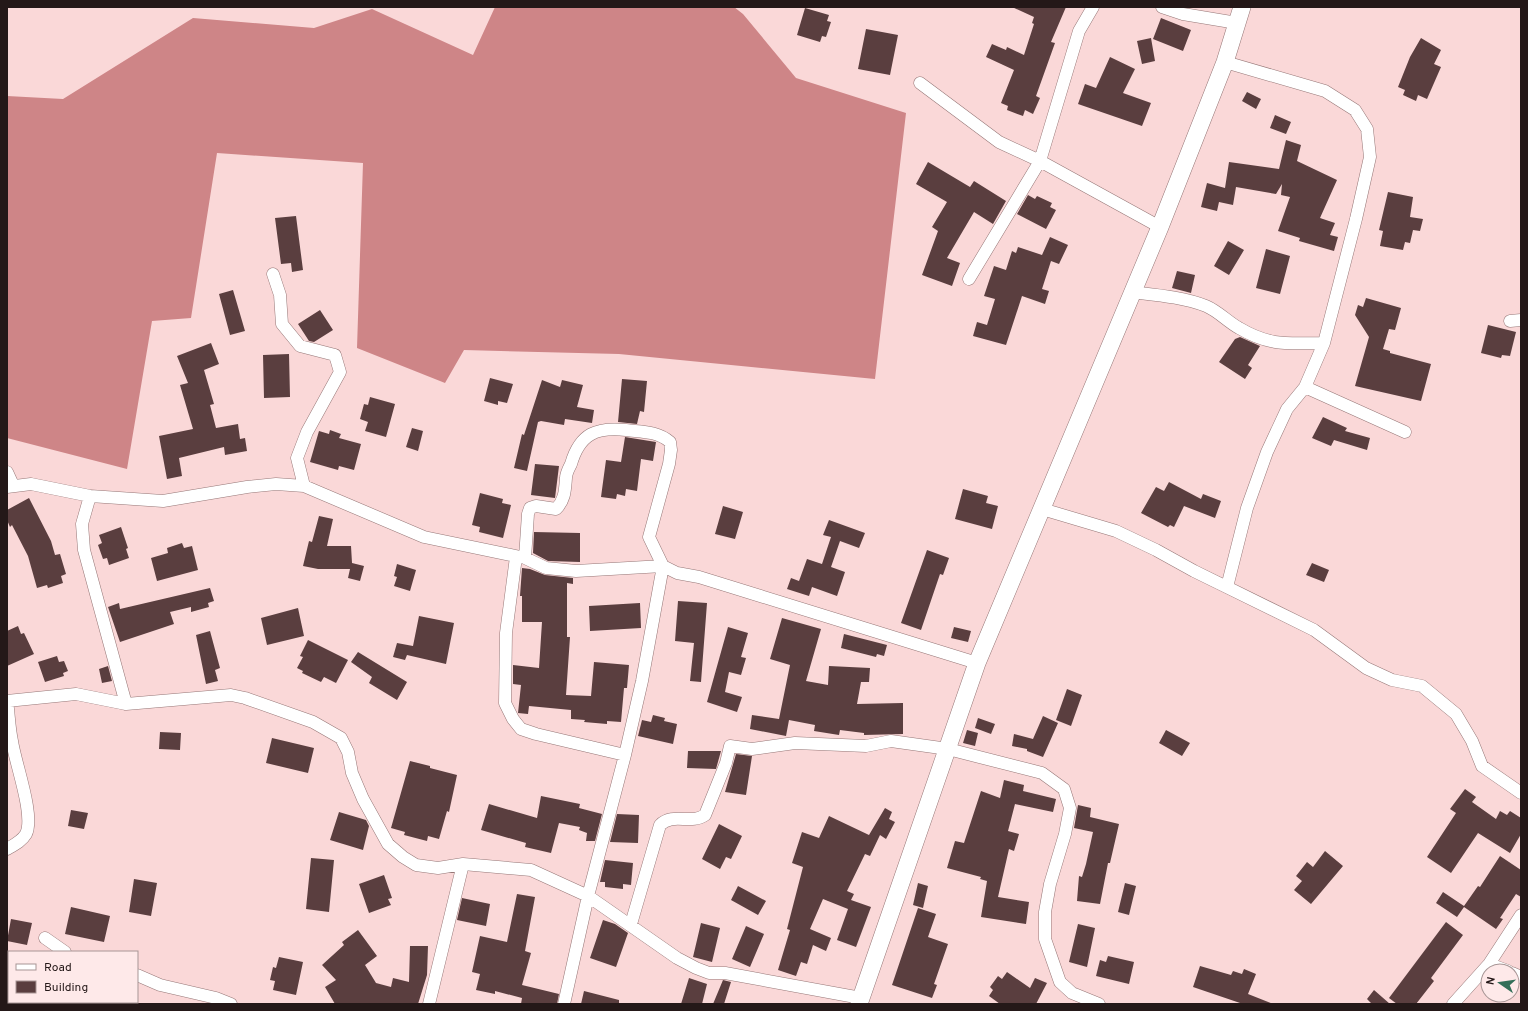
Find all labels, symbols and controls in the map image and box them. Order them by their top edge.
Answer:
legend [8,951,138,1003]
text: Road [44,960,72,976]
north arrow [1480,963,1520,1003]
text: N [1484,976,1499,986]
text: Building [44,980,88,996]

